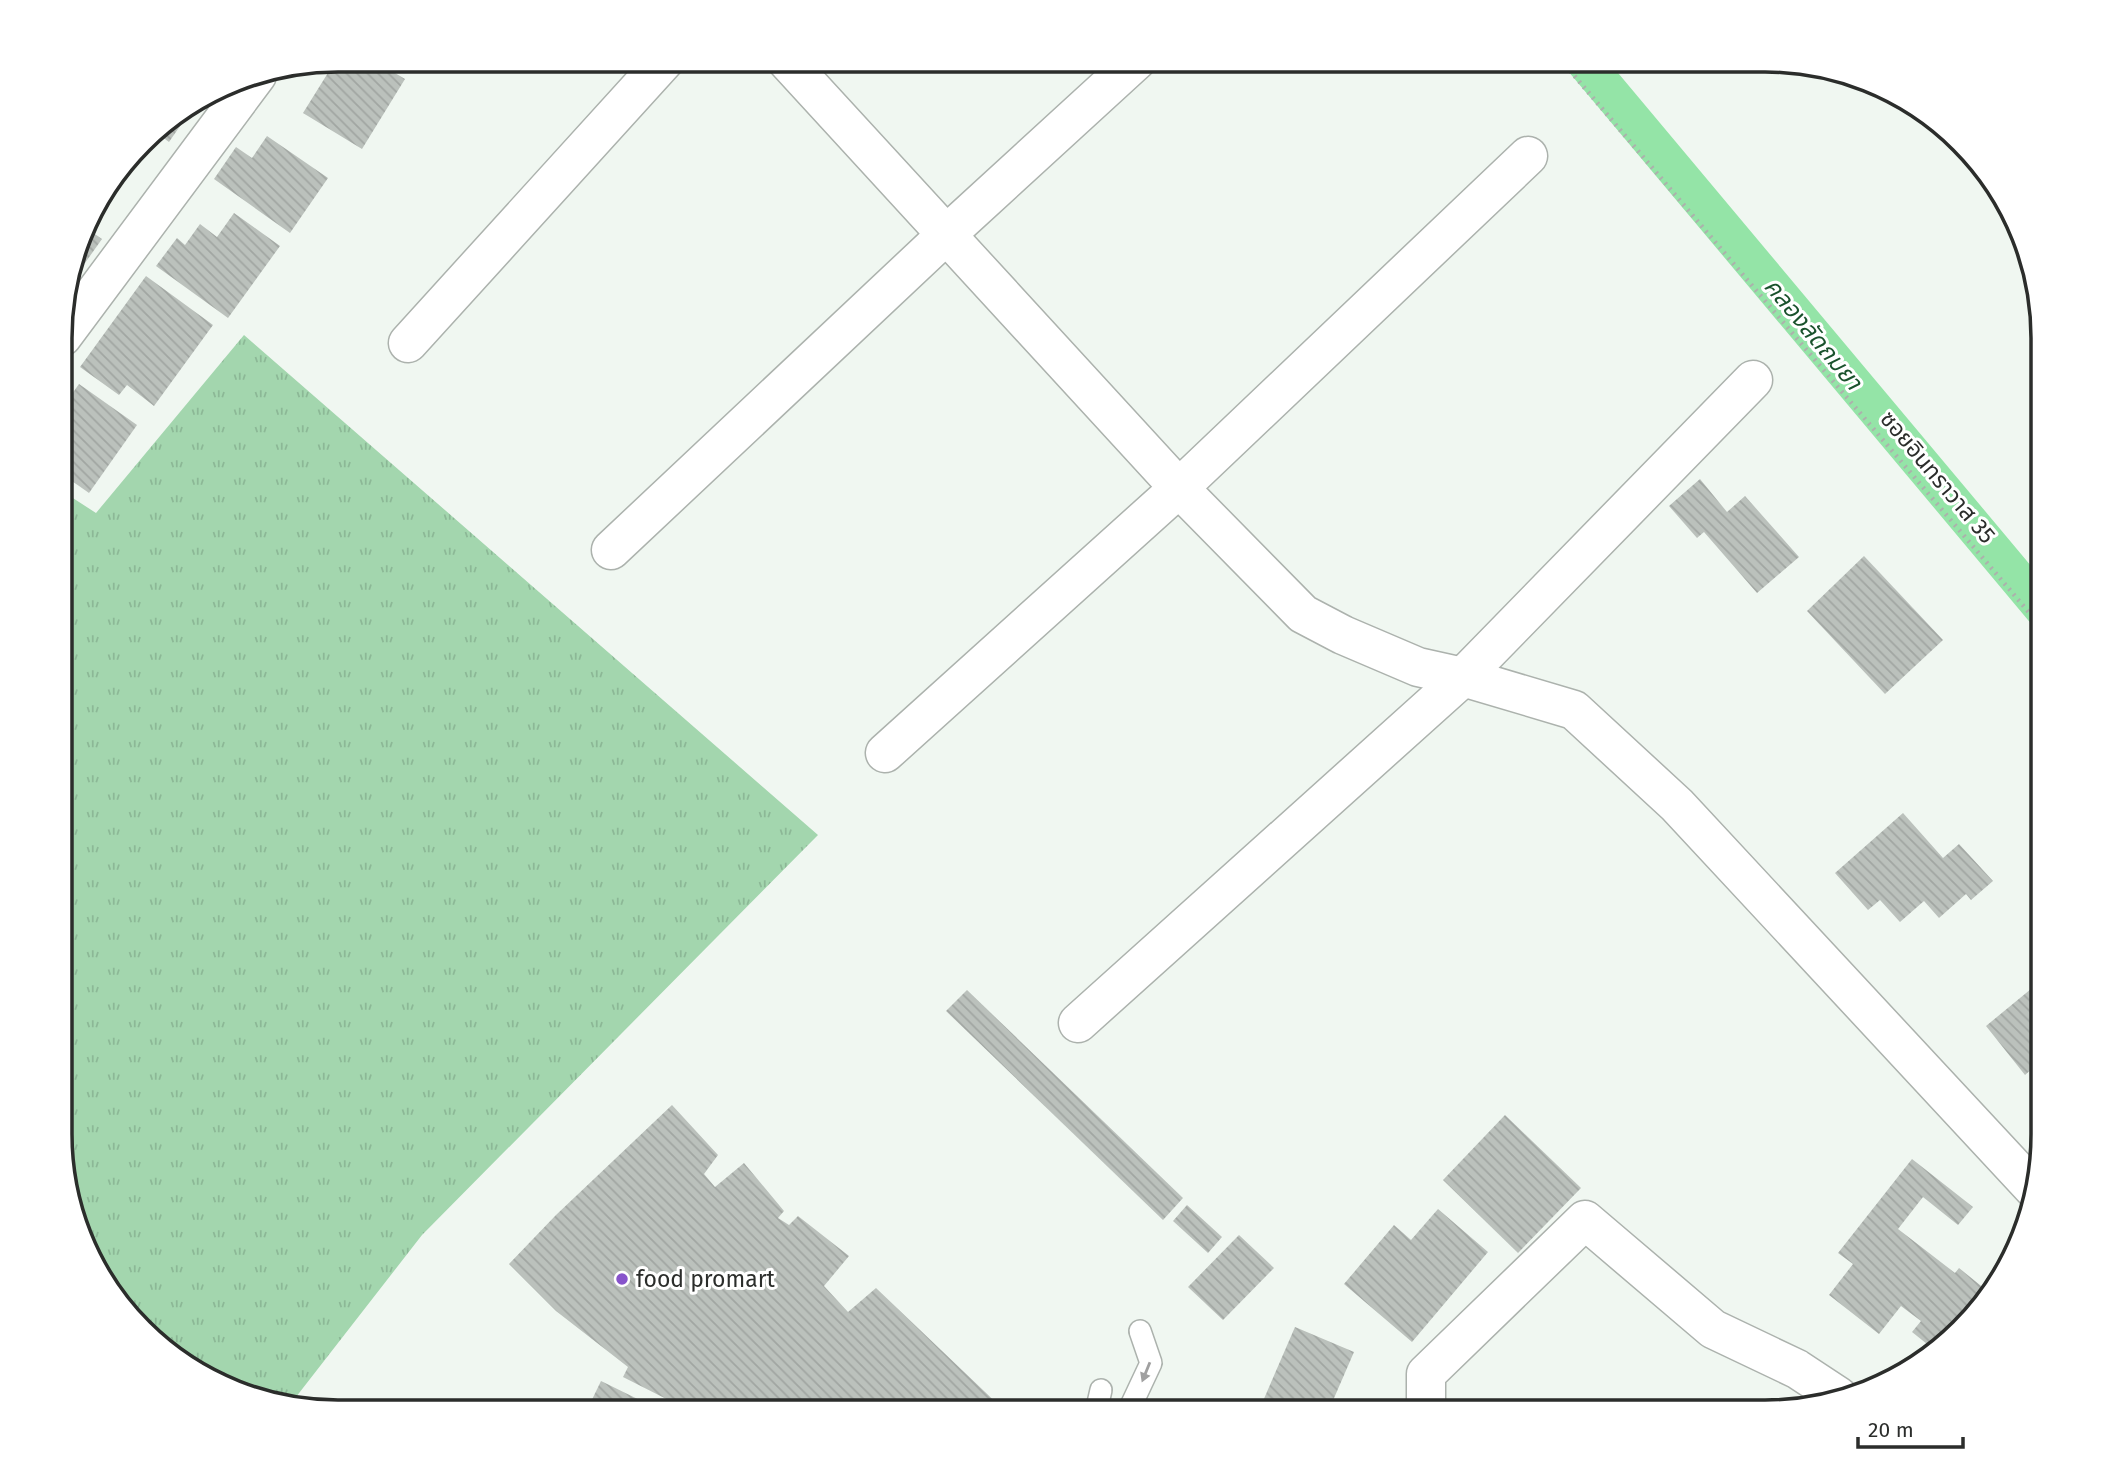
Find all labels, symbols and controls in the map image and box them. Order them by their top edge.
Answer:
water label: คลองลัดถมยา [1758,273,1868,396]
street label: ซอยอินทราวาส 35 [1874,405,2002,549]
place label: food promart [636,1265,776,1293]
marker: food promart [614,1271,630,1287]
one-way arrow [1140,1362,1151,1383]
scale bar [1858,1406,1963,1450]
text: 20 m [1868,1417,1914,1443]

